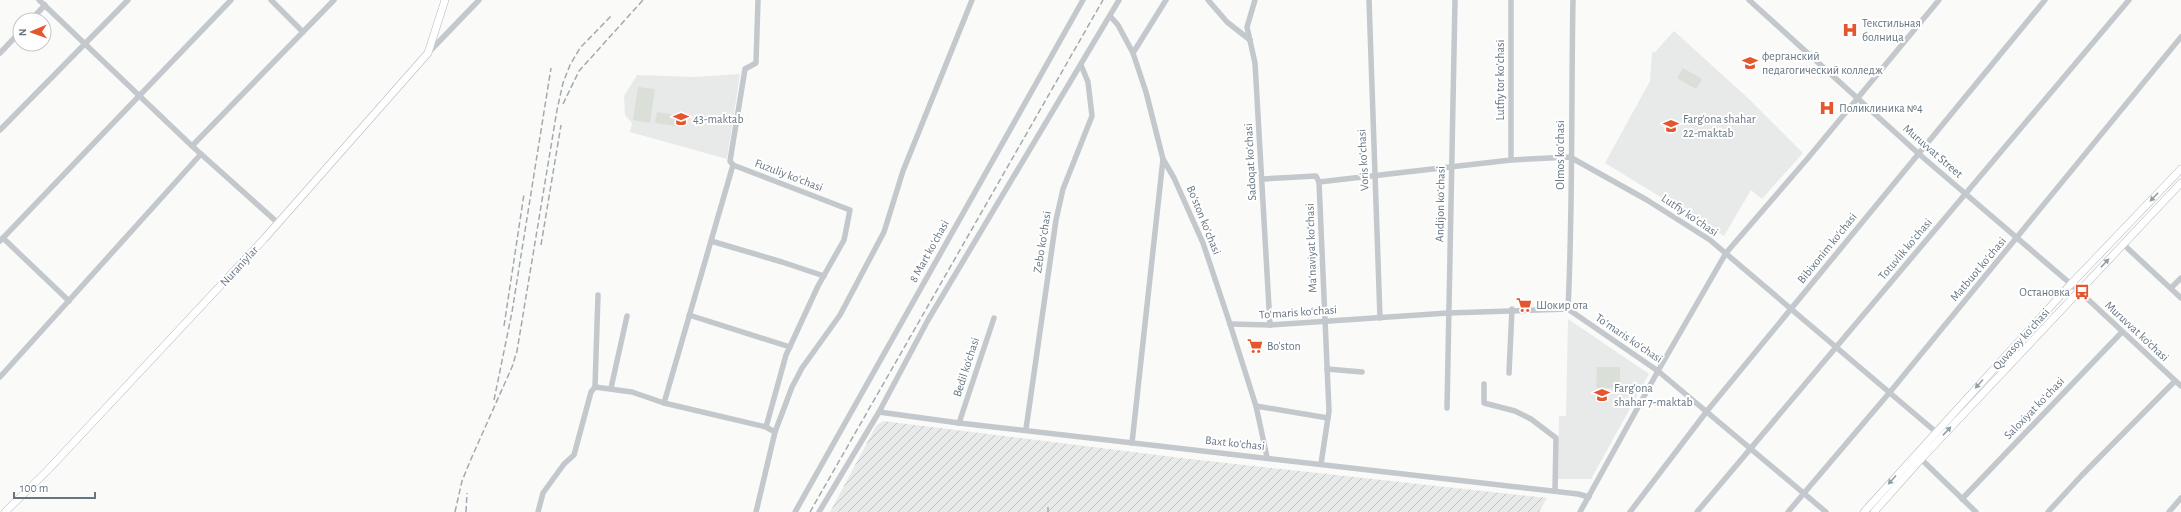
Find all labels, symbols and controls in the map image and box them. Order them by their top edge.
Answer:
north arrow [12,12,52,52]
place label: Текстильная болница [1862,17,1921,43]
hospital icon: Текстильная болница [1841,21,1859,39]
text: N [17,28,28,36]
street label: Lutfiy tor koʻchasi [1494,40,1507,120]
place label: ферганский педагогический колледж [1762,50,1883,76]
school or university icon: ферганский педагогический колледж [1741,54,1759,72]
hospital icon: Поликлиника №4 [1818,99,1836,117]
place label: Поликлиника №4 [1839,102,1923,114]
school or university icon: 43-maktab [672,110,690,128]
place label: 43-maktab [693,113,744,125]
place label: Farg'ona shahar 22-maktab [1683,113,1756,139]
school or university icon: Farg'ona shahar 22-maktab [1662,117,1680,135]
street label: Olmos koʻchasi [1554,120,1566,190]
street label: Muruvvat Street [1901,122,1965,180]
street label: Sadoqat koʻchasi [1242,123,1258,201]
street label: Voris koʻchasi [1355,129,1371,191]
street label: Fuzuliy koʻchasi [753,157,825,194]
street label: Andijon koʻchasi [1433,166,1448,242]
street label: Boʻston koʻchasi [1185,184,1223,256]
street label: Lutfiy koʻchasi [1659,192,1721,239]
one-way arrow [2149,192,2159,202]
street label: Maʻnaviyat koʻchasi [1303,203,1320,293]
street label: Zebo koʻchasi [1031,210,1053,274]
street label: Bibixonim koʻchasi [1795,210,1859,286]
street label: Totuvlik koʻchasi [1876,216,1934,282]
street label: 8 Mart koʻchasi [907,218,951,284]
street label: Matbuot koʻchasi [1948,235,2008,303]
street label: Nuraniylar [218,244,261,289]
one-way arrow [2100,258,2110,268]
bus stop icon: Остановка [2073,283,2091,301]
place label: Остановка [2019,286,2071,298]
supermarket icon: Шокир ота [1515,296,1533,314]
place label: Шокир ота [1536,299,1589,311]
street label: Muruvvat ko'chasi [2103,299,2171,363]
street label: Toʻmaris koʻchasi [1259,303,1337,321]
street label: Quvasoy koʻchasi [1990,306,2052,373]
street label: Toʻmaris koʻchasi [1593,311,1665,365]
street label: Bedil ko'chasi [951,336,981,398]
supermarket icon: Bo'ston [1246,337,1264,355]
place label: Bo'ston [1267,340,1301,352]
street label: Saloxiyat koʻchasi [2002,375,2067,442]
one-way arrow [1975,379,1984,389]
place label: Farg'ona shahar 7-maktab [1614,382,1693,408]
school or university icon: Farg'ona shahar 7-maktab [1593,386,1611,404]
one-way arrow [1943,425,1952,436]
street label: Baxt koʻchasi [1205,434,1265,452]
scale bar [14,474,95,500]
one-way arrow [1887,475,1896,486]
text: 100 m [20,482,48,494]

